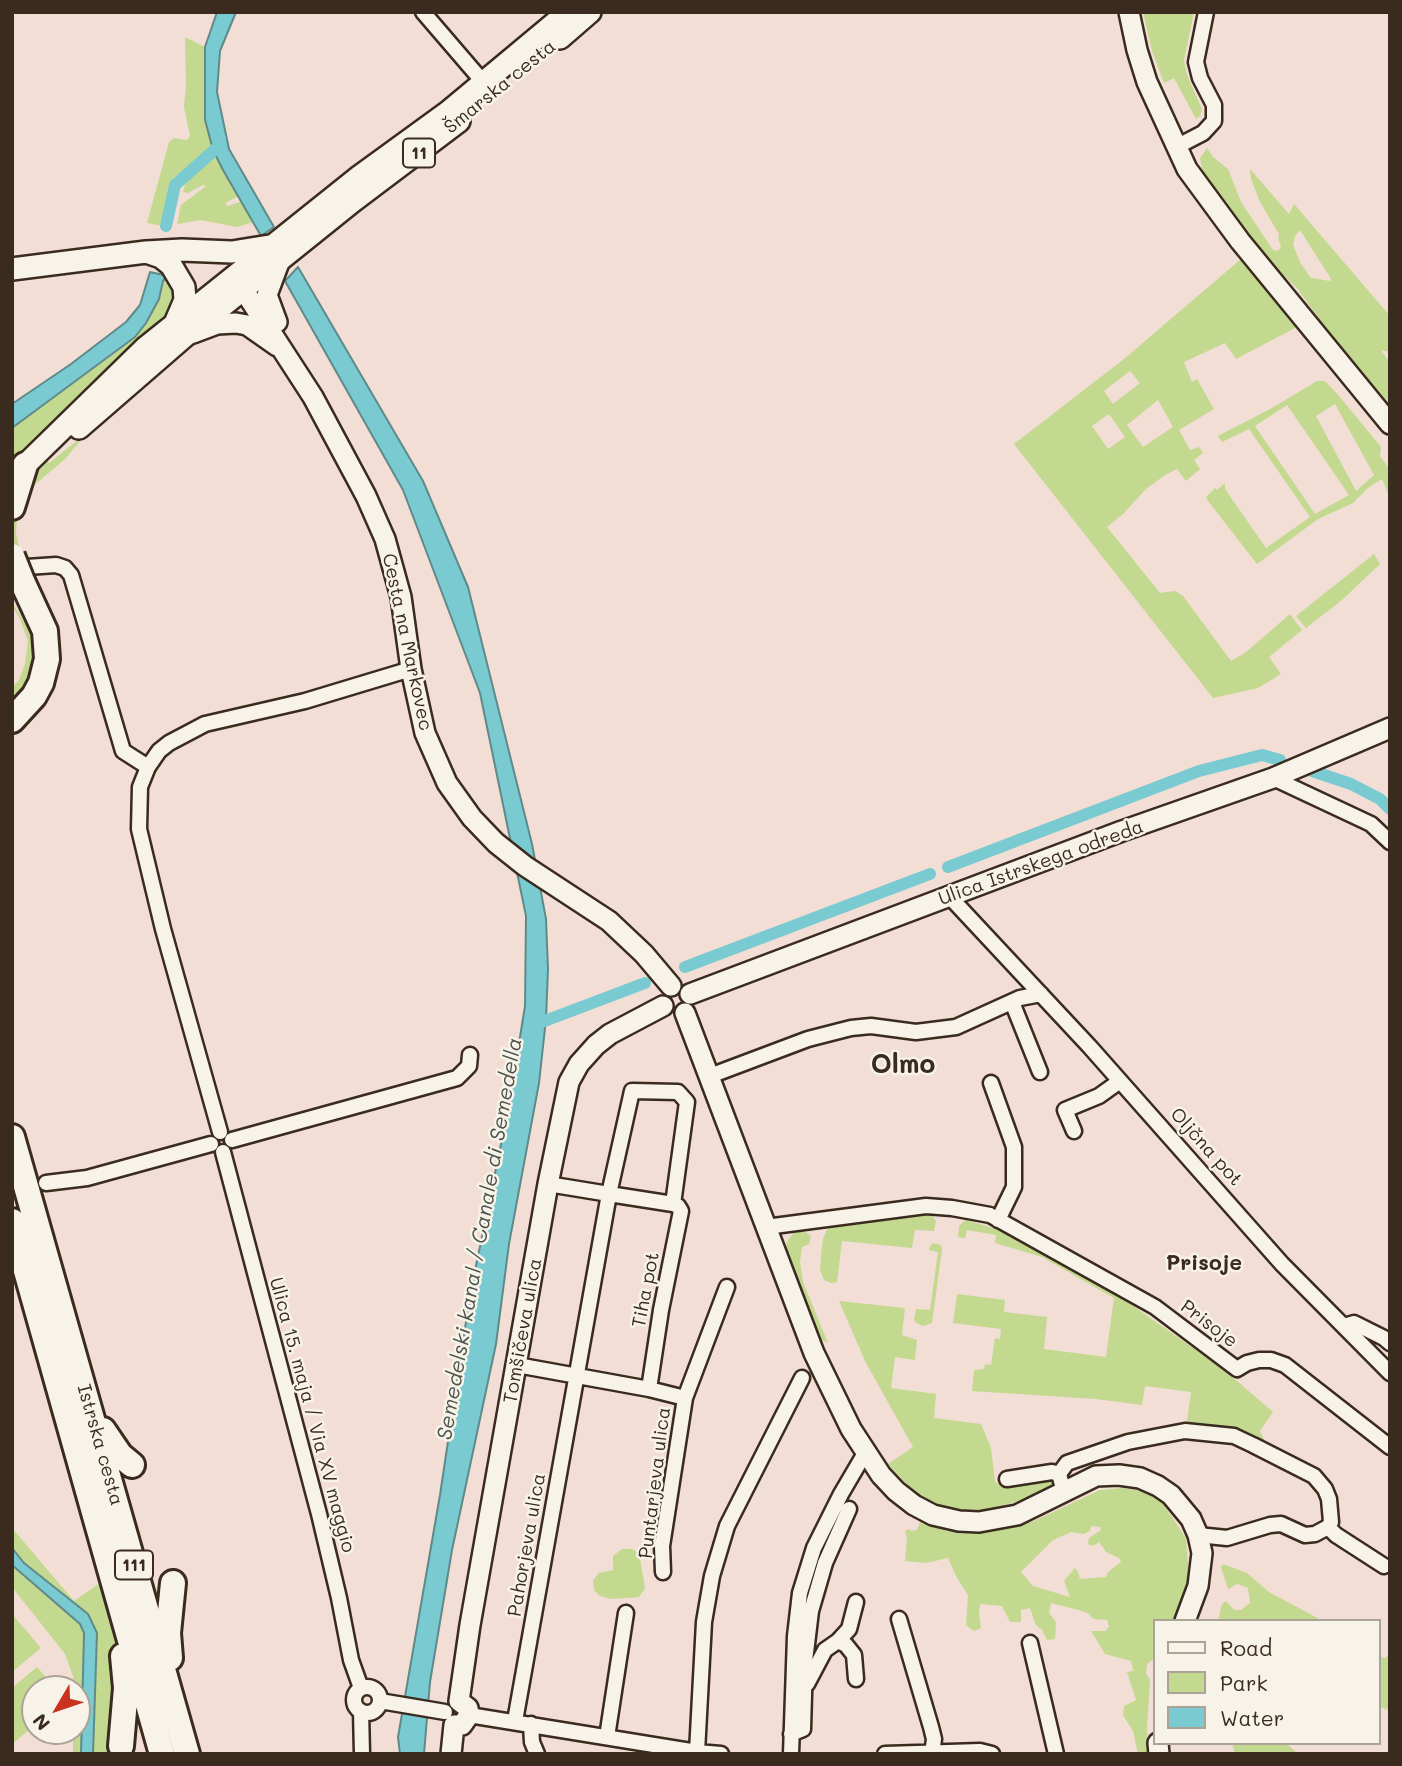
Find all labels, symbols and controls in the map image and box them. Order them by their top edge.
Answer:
street label: Šmarska cesta [440,35,560,139]
road number: 11 [403,138,435,168]
street label: Cesta na Markovec [377,552,437,732]
street label: Ulica Istrskega odreda [935,815,1147,911]
water label: Semedelski kanal / Canale di Semedella [432,1036,528,1442]
district label: Olmo [871,1049,935,1081]
street label: Oljčna pot [1165,1103,1247,1191]
street label: Tiha pot [628,1250,664,1330]
district label: Prisoje [1166,1251,1242,1277]
street label: Tomšičeva ulica [499,1257,547,1405]
street label: Ulica 15. maja / Via XV maggio [264,1275,360,1555]
street label: Prisoje [1176,1295,1242,1353]
street label: Istrska cesta [72,1382,128,1508]
street label: Puntarjeva ulica [634,1406,676,1560]
street label: Pahorjeva ulica [503,1472,551,1618]
road number: 111 [115,1550,153,1580]
legend [1154,1619,1381,1745]
text: Road [1220,1634,1272,1661]
text: Park [1220,1669,1268,1696]
north arrow [21,1675,91,1745]
text: Water [1220,1704,1284,1731]
text: N [27,1709,55,1736]

